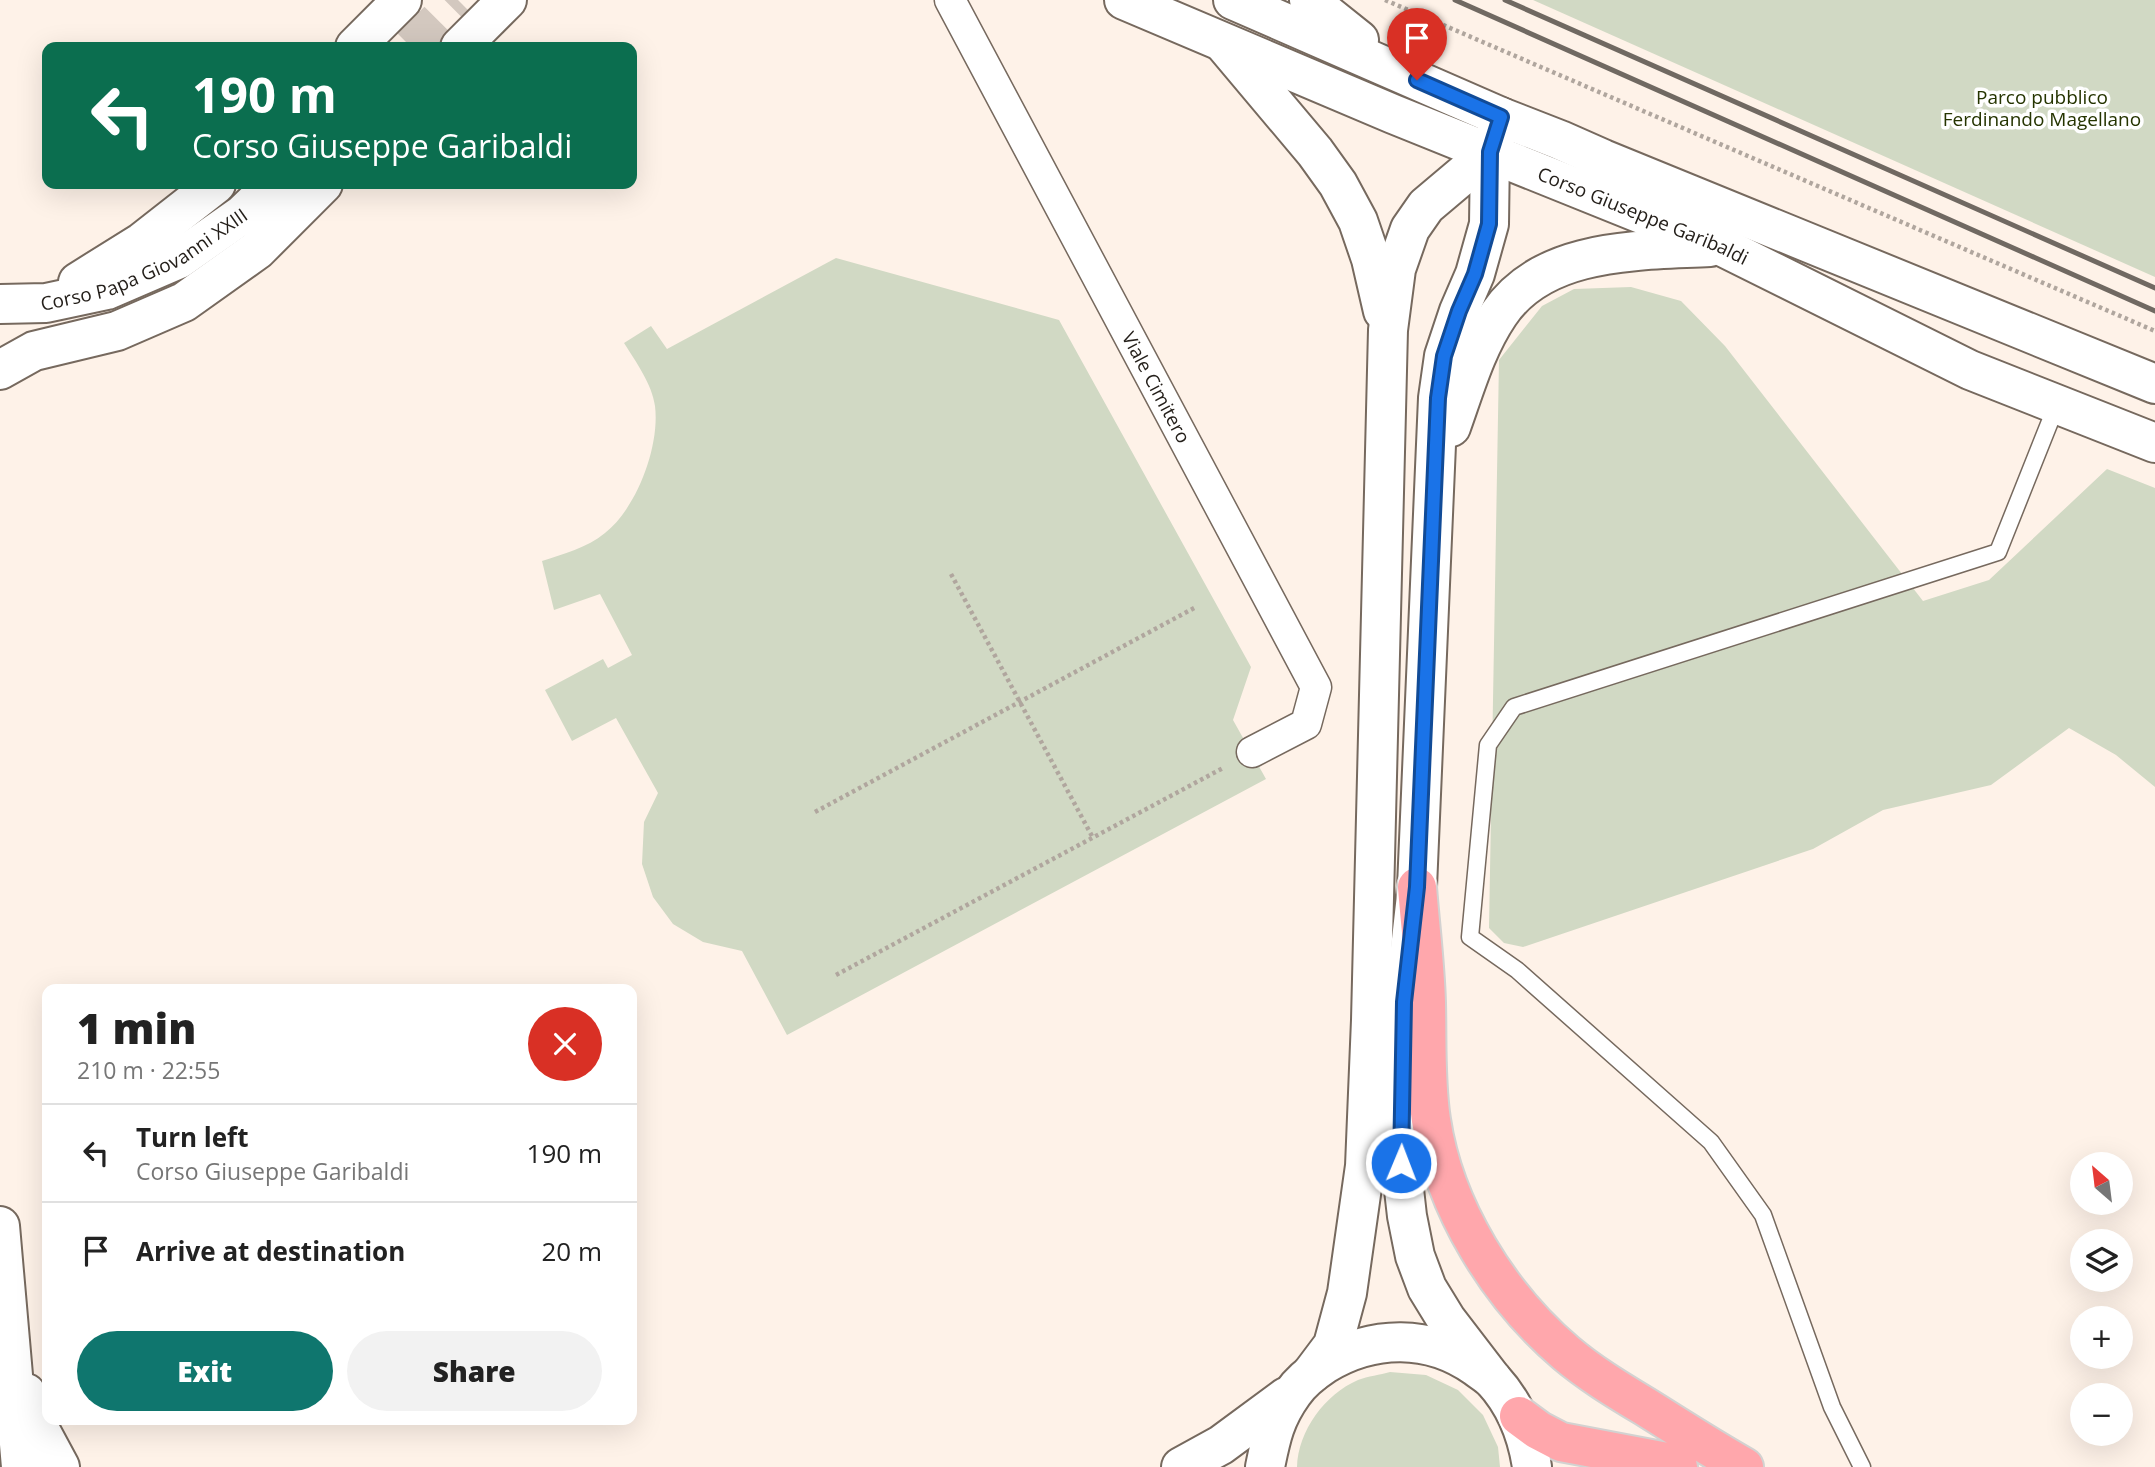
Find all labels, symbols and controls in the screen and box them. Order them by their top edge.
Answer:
pin [1387,8,1447,80]
icon: arrive [1398,19,1436,57]
text: 190 m [192,61,337,127]
icon: left [77,70,168,161]
park label: Parco pubblico Ferdinando Magellano [1943,84,2141,132]
text: Corso Giuseppe Garibaldi [192,124,572,167]
street label: Corso Giuseppe Garibaldi [1534,161,1753,271]
street label: Corso Papa Giovanni XXIII [38,202,252,317]
street label: Viale Cimitero [1116,327,1197,448]
text: 1 min [77,999,196,1056]
button: close [528,1007,602,1081]
text: 210 m · 22:55 [77,1054,220,1086]
text: Turn left [136,1119,248,1155]
position arrow [1364,1126,1438,1200]
icon: left [77,1134,115,1172]
text: 190 m [527,1135,602,1171]
north arrow [2070,1152,2133,1214]
map controls [2070,1152,2133,1446]
text: Corso Giuseppe Garibaldi [136,1155,409,1187]
button: layers [2070,1229,2133,1292]
icon: arrive [77,1232,115,1270]
text: Arrive at destination [136,1233,405,1269]
text: 20 m [541,1233,602,1269]
button: + [2070,1306,2133,1369]
button: Exit [77,1331,333,1411]
button: Share [347,1331,602,1411]
button: − [2070,1383,2133,1446]

